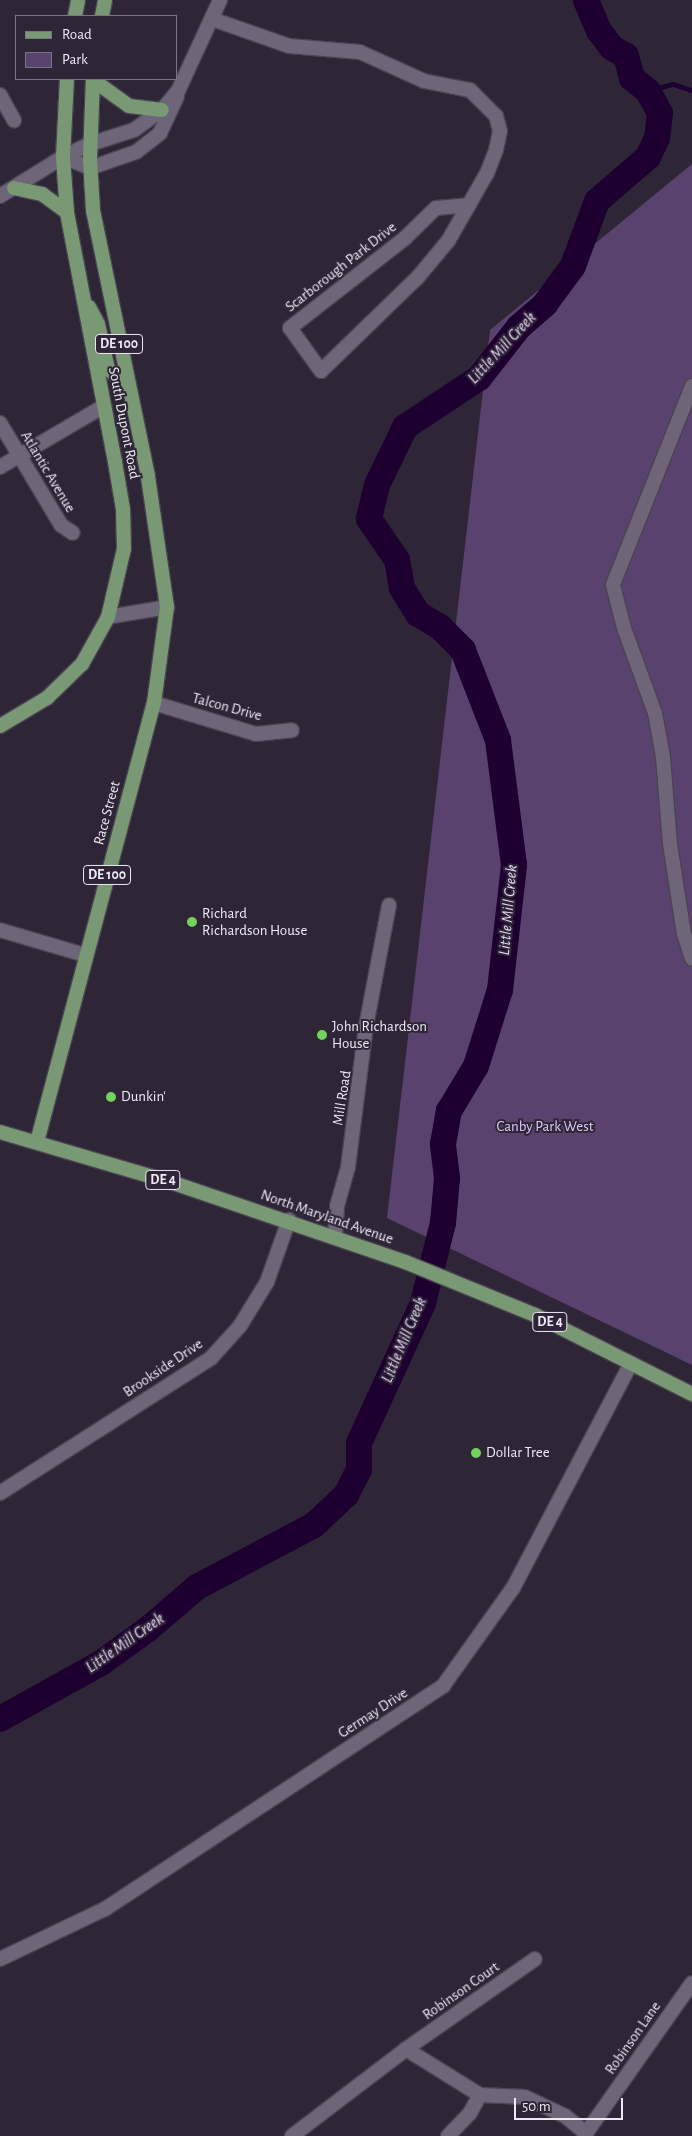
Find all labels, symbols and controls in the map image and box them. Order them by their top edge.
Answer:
legend [15,15,178,80]
text: Road [62,27,92,42]
text: Park [62,52,88,67]
street label: Scarborough Park Drive [282,218,400,316]
water label: Little Mill Creek [464,308,540,388]
road number: DE 100 [94,332,144,356]
street label: South Dupont Road [104,365,144,481]
street label: Atlantic Avenue [17,428,79,516]
street label: Talcon Drive [190,689,264,725]
street label: Race Street [90,779,124,847]
road number: DE 100 [82,864,132,886]
water label: Little Mill Creek [494,864,522,956]
place label: Richard Richardson House [202,904,307,939]
marker: Richard Richardson House [186,916,198,928]
place label: John Richardson House [332,1017,427,1052]
marker: John Richardson House [316,1029,328,1041]
street label: Mill Road [329,1069,355,1127]
place label: Dunkin' [121,1088,166,1106]
marker: Dunkin' [105,1091,117,1103]
park label: Canby Park West [496,1118,594,1136]
road number: DE 4 [144,1168,182,1192]
street label: North Maryland Avenue [258,1186,396,1248]
water label: Little Mill Creek [377,1294,431,1386]
road number: DE 4 [531,1310,569,1334]
street label: Brookside Drive [120,1335,206,1401]
place label: Dollar Tree [486,1444,550,1462]
marker: Dollar Tree [470,1447,482,1459]
water label: Little Mill Creek [82,1609,168,1677]
street label: Germay Drive [335,1684,411,1742]
street label: Robinson Court [419,1958,503,2024]
street label: Robinson Lane [601,1998,665,2078]
scale bar [517,2088,626,2120]
text: 50 m [522,2099,551,2114]

